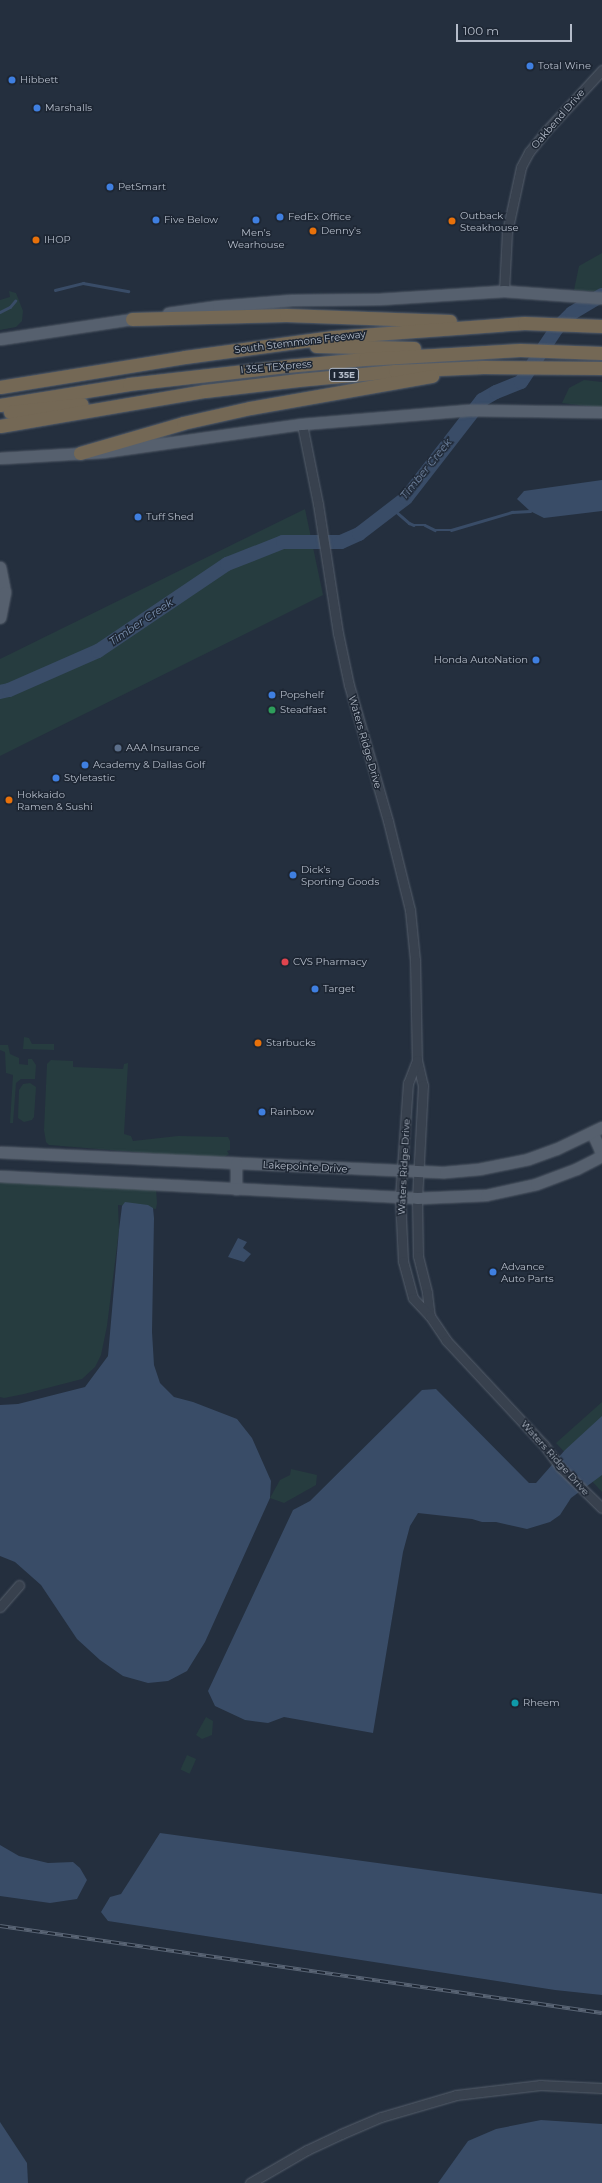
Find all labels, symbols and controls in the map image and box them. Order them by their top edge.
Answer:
scale bar [458,16,574,42]
text: 100 m [463,23,499,38]
place label: Total Wine [538,60,591,72]
marker: Total Wine [525,61,535,71]
place label: Hibbett [20,74,58,86]
marker: Hibbett [7,75,17,85]
street label: Oakbend Drive [529,87,587,151]
place label: Marshalls [45,102,92,114]
marker: Marshalls [32,103,42,113]
place label: PetSmart [118,181,166,193]
marker: PetSmart [105,182,115,192]
place label: Outback Steakhouse [460,209,518,232]
place label: FedEx Office [288,211,351,223]
marker: FedEx Office [275,212,285,222]
place label: Five Below [164,214,218,226]
marker: Five Below [151,215,161,225]
marker: Men's Wearhouse [251,215,261,225]
marker: Outback Steakhouse [447,216,457,226]
place label: Denny's [321,225,361,237]
place label: Men's Wearhouse [228,226,284,250]
marker: Denny's [308,226,318,236]
place label: IHOP [44,234,71,246]
marker: IHOP [31,235,41,245]
street label: South Stemmons Freeway [234,328,366,356]
street label: I 35E TEXpress [240,358,312,376]
road number: I 35E [328,368,360,382]
water label: Timber Creek [397,436,455,502]
place label: Tuff Shed [146,511,193,523]
marker: Tuff Shed [133,512,143,522]
water label: Timber Creek [106,596,176,648]
place label: Honda AutoNation [434,654,528,666]
marker: Honda AutoNation [531,655,541,665]
place label: Popshelf [280,689,324,701]
marker: Popshelf [267,690,277,700]
street label: Waters Ridge Drive [346,694,384,790]
place label: Steadfast [280,704,327,716]
marker: Steadfast [267,705,277,715]
place label: AAA Insurance [126,742,200,754]
marker: AAA Insurance [113,743,123,753]
place label: Academy & Dallas Golf [93,759,205,771]
marker: Academy & Dallas Golf [80,760,90,770]
place label: Styletastic [64,772,115,784]
marker: Styletastic [51,773,61,783]
place label: Hokkaido Ramen & Sushi [17,788,93,812]
marker: Hokkaido Ramen & Sushi [4,795,14,805]
place label: Dick's Sporting Goods [301,863,379,886]
marker: Dick's Sporting Goods [288,870,298,880]
place label: CVS Pharmacy [293,956,367,968]
marker: CVS Pharmacy [280,957,290,967]
place label: Target [323,983,355,995]
marker: Target [310,984,320,994]
place label: Starbucks [266,1037,316,1049]
marker: Starbucks [253,1038,263,1048]
place label: Rainbow [270,1106,314,1118]
marker: Rainbow [257,1107,267,1117]
street label: Waters Ridge Drive [395,1119,413,1215]
street label: Lakepointe Drive [262,1159,348,1175]
place label: Advance Auto Parts [501,1260,554,1284]
marker: Advance Auto Parts [488,1267,498,1277]
street label: Waters Ridge Drive [518,1418,592,1498]
place label: Rheem [523,1697,560,1709]
marker: Rheem [510,1698,520,1708]

